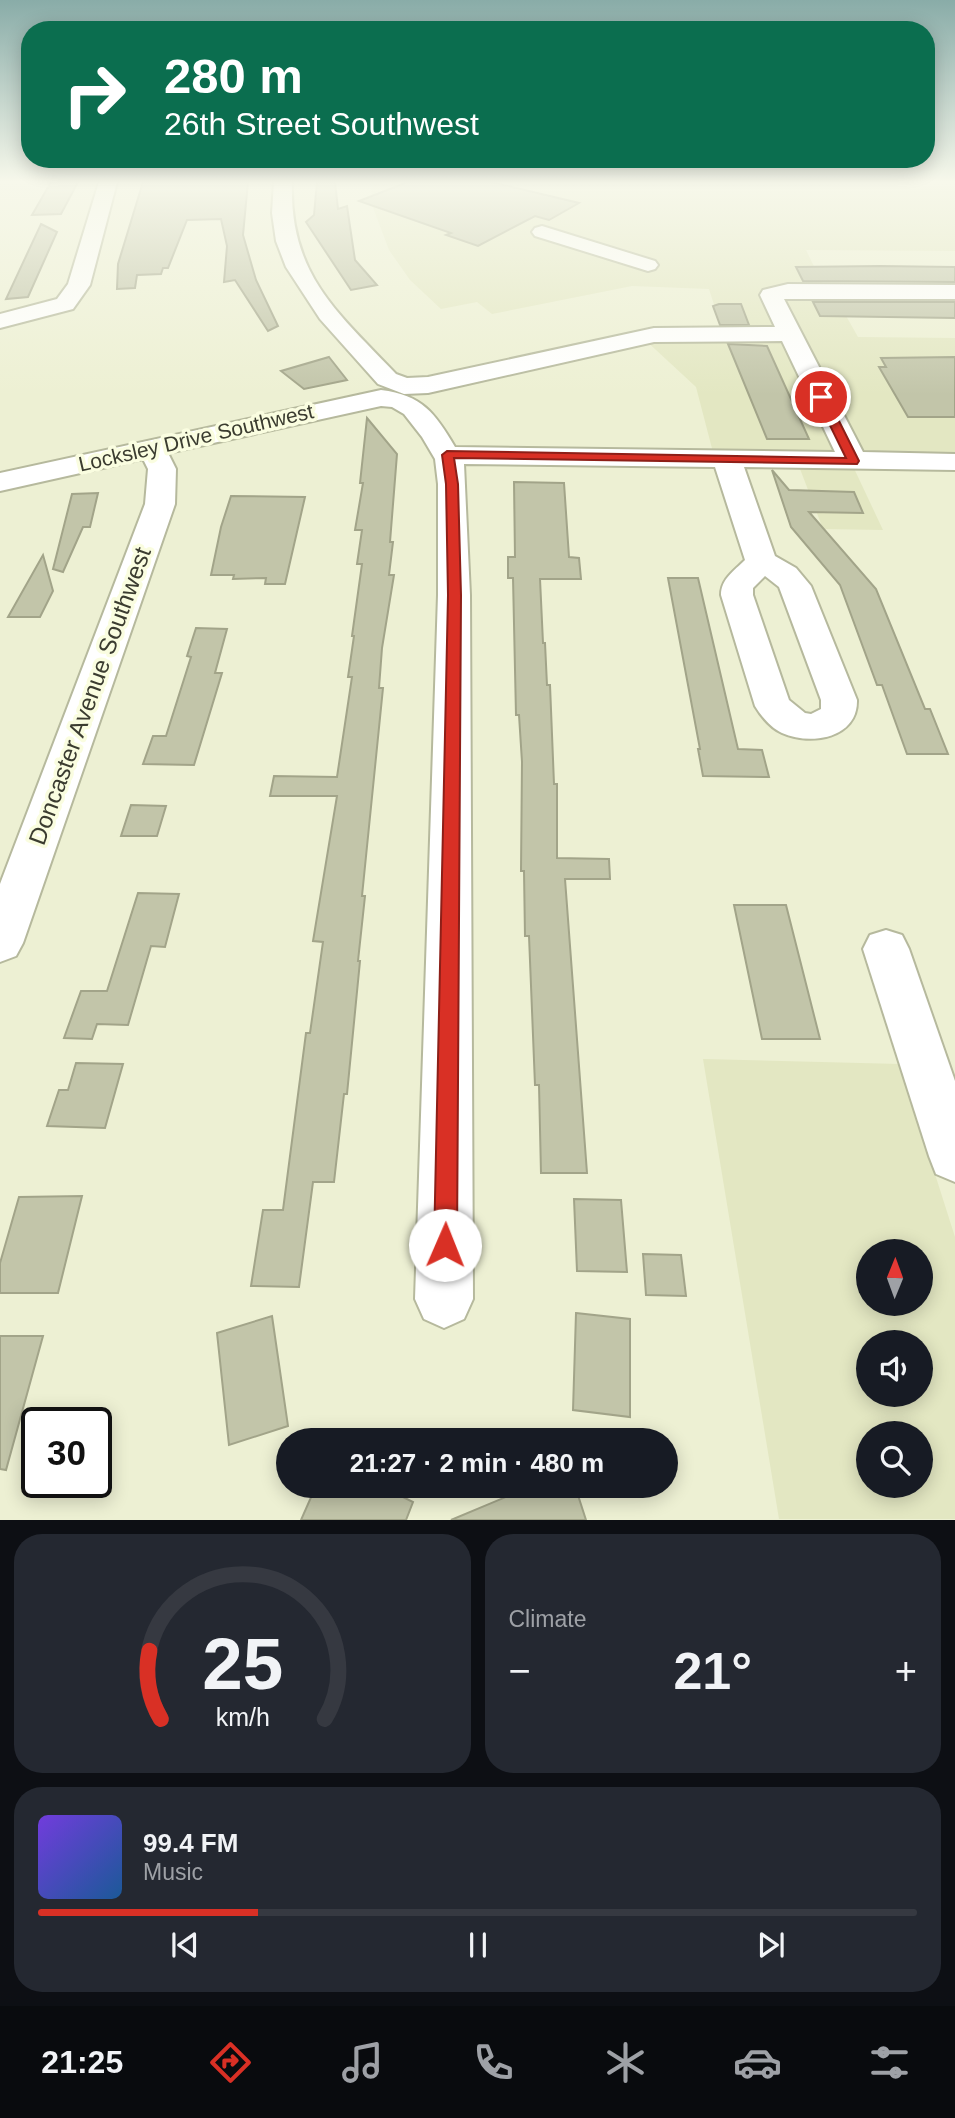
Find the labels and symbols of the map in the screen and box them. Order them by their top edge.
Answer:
pin [791,367,851,427]
street label: Locksley Drive Southwest [76,399,316,476]
street label: Doncaster Avenue Southwest [23,543,156,848]
position arrow [408,1208,482,1282]
north arrow [856,1239,933,1316]
speed limit sign: 30 [21,1407,112,1498]

